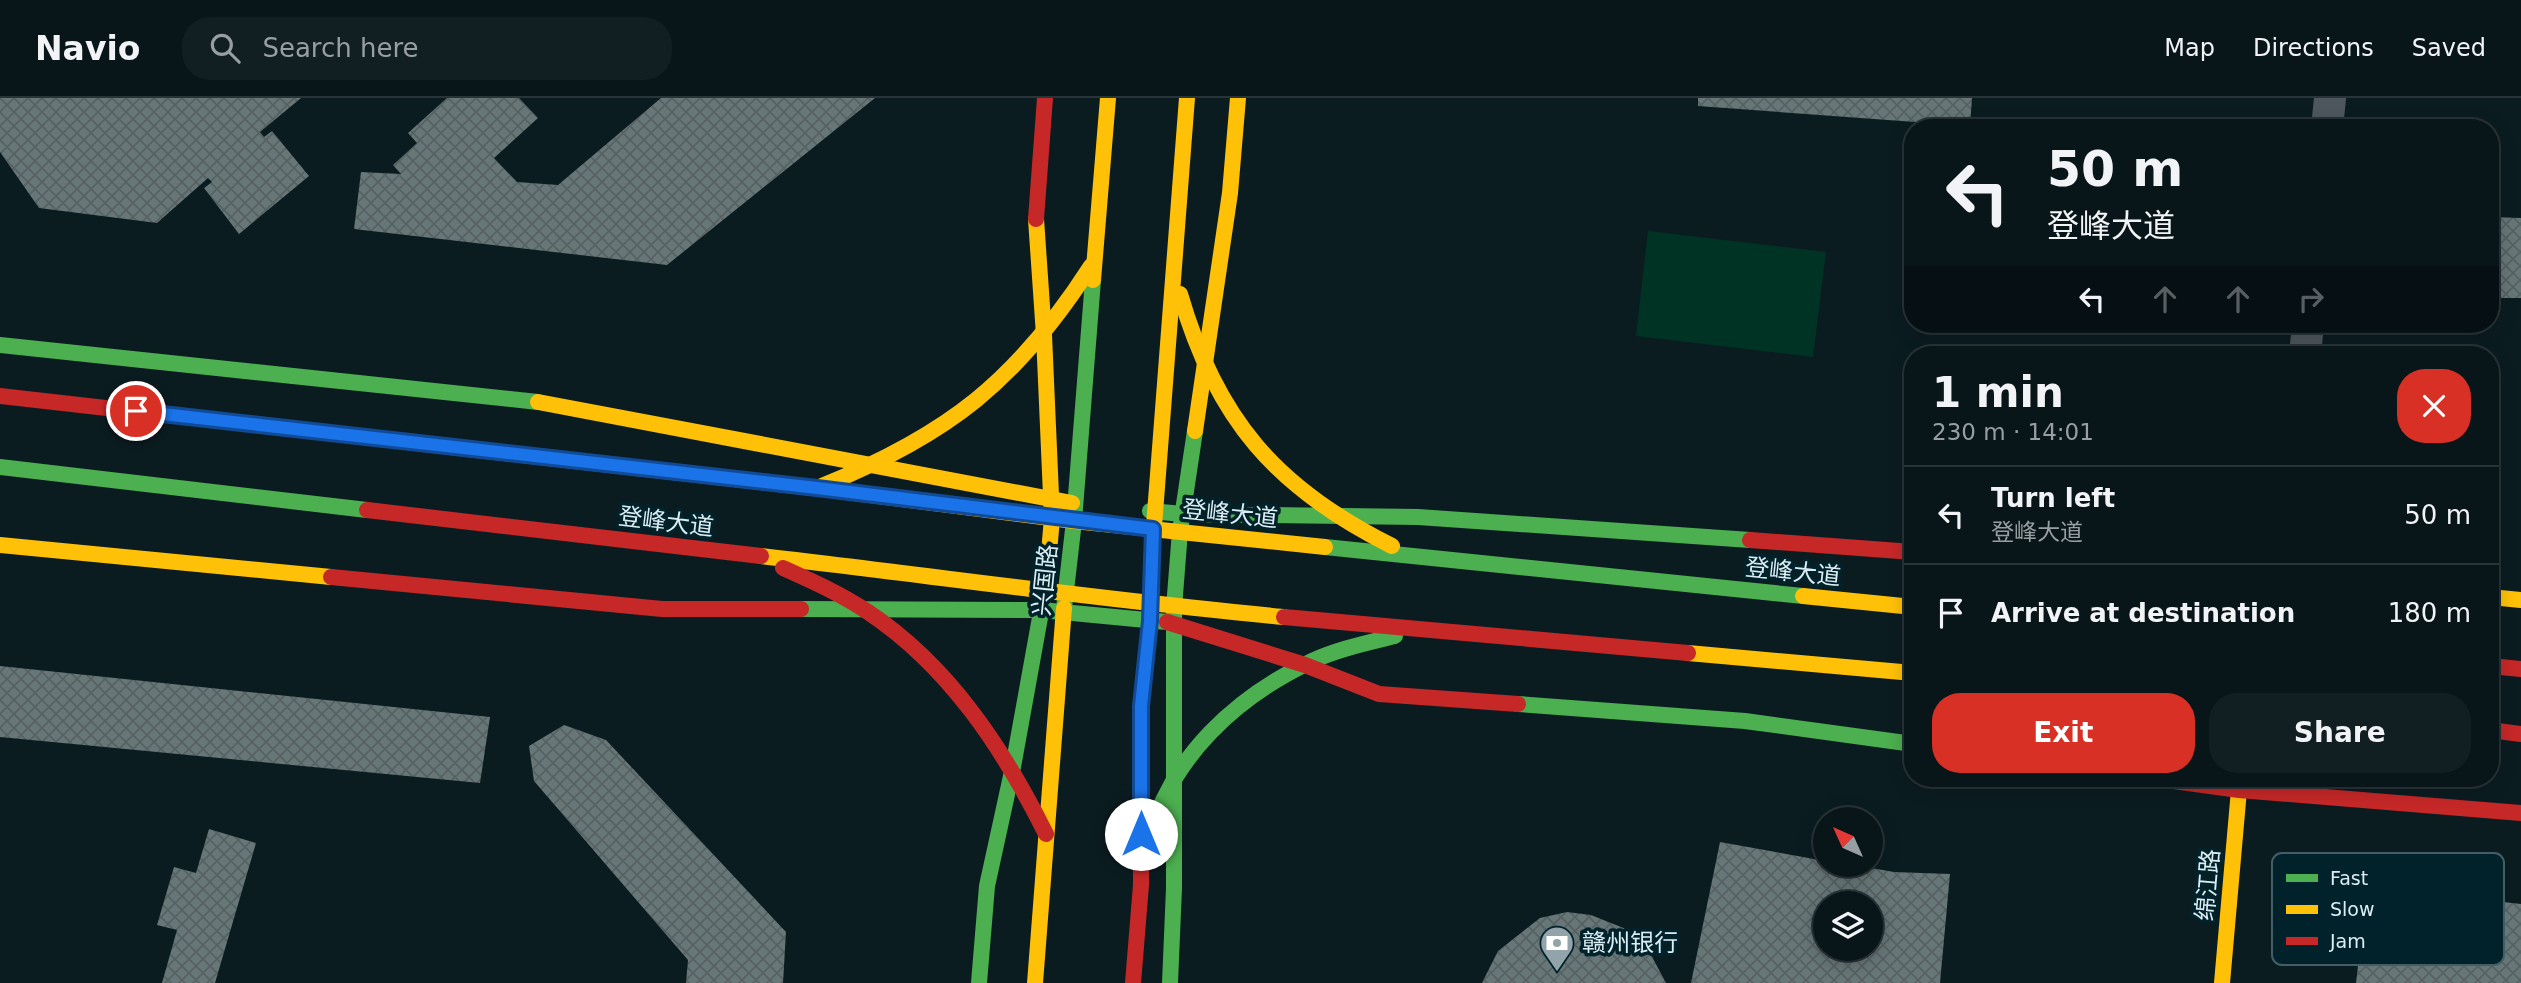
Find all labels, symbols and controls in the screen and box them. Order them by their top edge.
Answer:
search box [182,17,672,80]
text: Navio [35,29,140,68]
icon: search [206,29,244,67]
text: Search here [262,33,419,63]
text: Map [2164,34,2215,62]
text: Directions [2253,34,2374,62]
text: Saved [2412,34,2486,62]
text: 50 m [2047,141,2183,198]
icon: left [1932,147,2023,238]
text: 登峰大道 [2047,207,2175,245]
icon: left [2073,280,2111,318]
icon: ahead [2146,280,2184,318]
icon: ahead [2219,280,2257,318]
icon: right [2292,280,2330,318]
text: 1 min [1932,368,2064,417]
button: close [2397,369,2471,443]
pin [106,381,166,441]
icon: arrive [117,392,155,430]
text: 230 m · 14:01 [1932,419,2094,445]
text: Turn left [1991,483,2115,513]
street label: 登峰大道 [1181,495,1279,533]
icon: left [1932,496,1970,534]
text: 50 m [2404,500,2471,530]
street label: 登峰大道 [617,502,715,542]
text: 登峰大道 [1991,519,2083,545]
street label: 兴国路 [1027,543,1063,617]
street label: 登峰大道 [1744,553,1842,591]
icon: arrive [1932,594,1970,632]
text: Arrive at destination [1991,598,2295,628]
text: 180 m [2388,598,2471,628]
button: Exit [1932,693,2195,773]
button: Share [2209,693,2471,773]
position arrow [1104,797,1178,871]
north arrow [1813,807,1883,877]
map controls [1813,807,1883,961]
street label: 绵江路 [2191,848,2225,922]
legend [2272,853,2504,965]
text: Fast [2330,867,2368,889]
button: layers [1813,891,1883,961]
text: Slow [2330,898,2375,920]
bank icon: 赣州银行 [1538,924,1576,973]
place label: 赣州银行 [1582,929,1678,957]
text: Jam [2329,930,2366,952]

